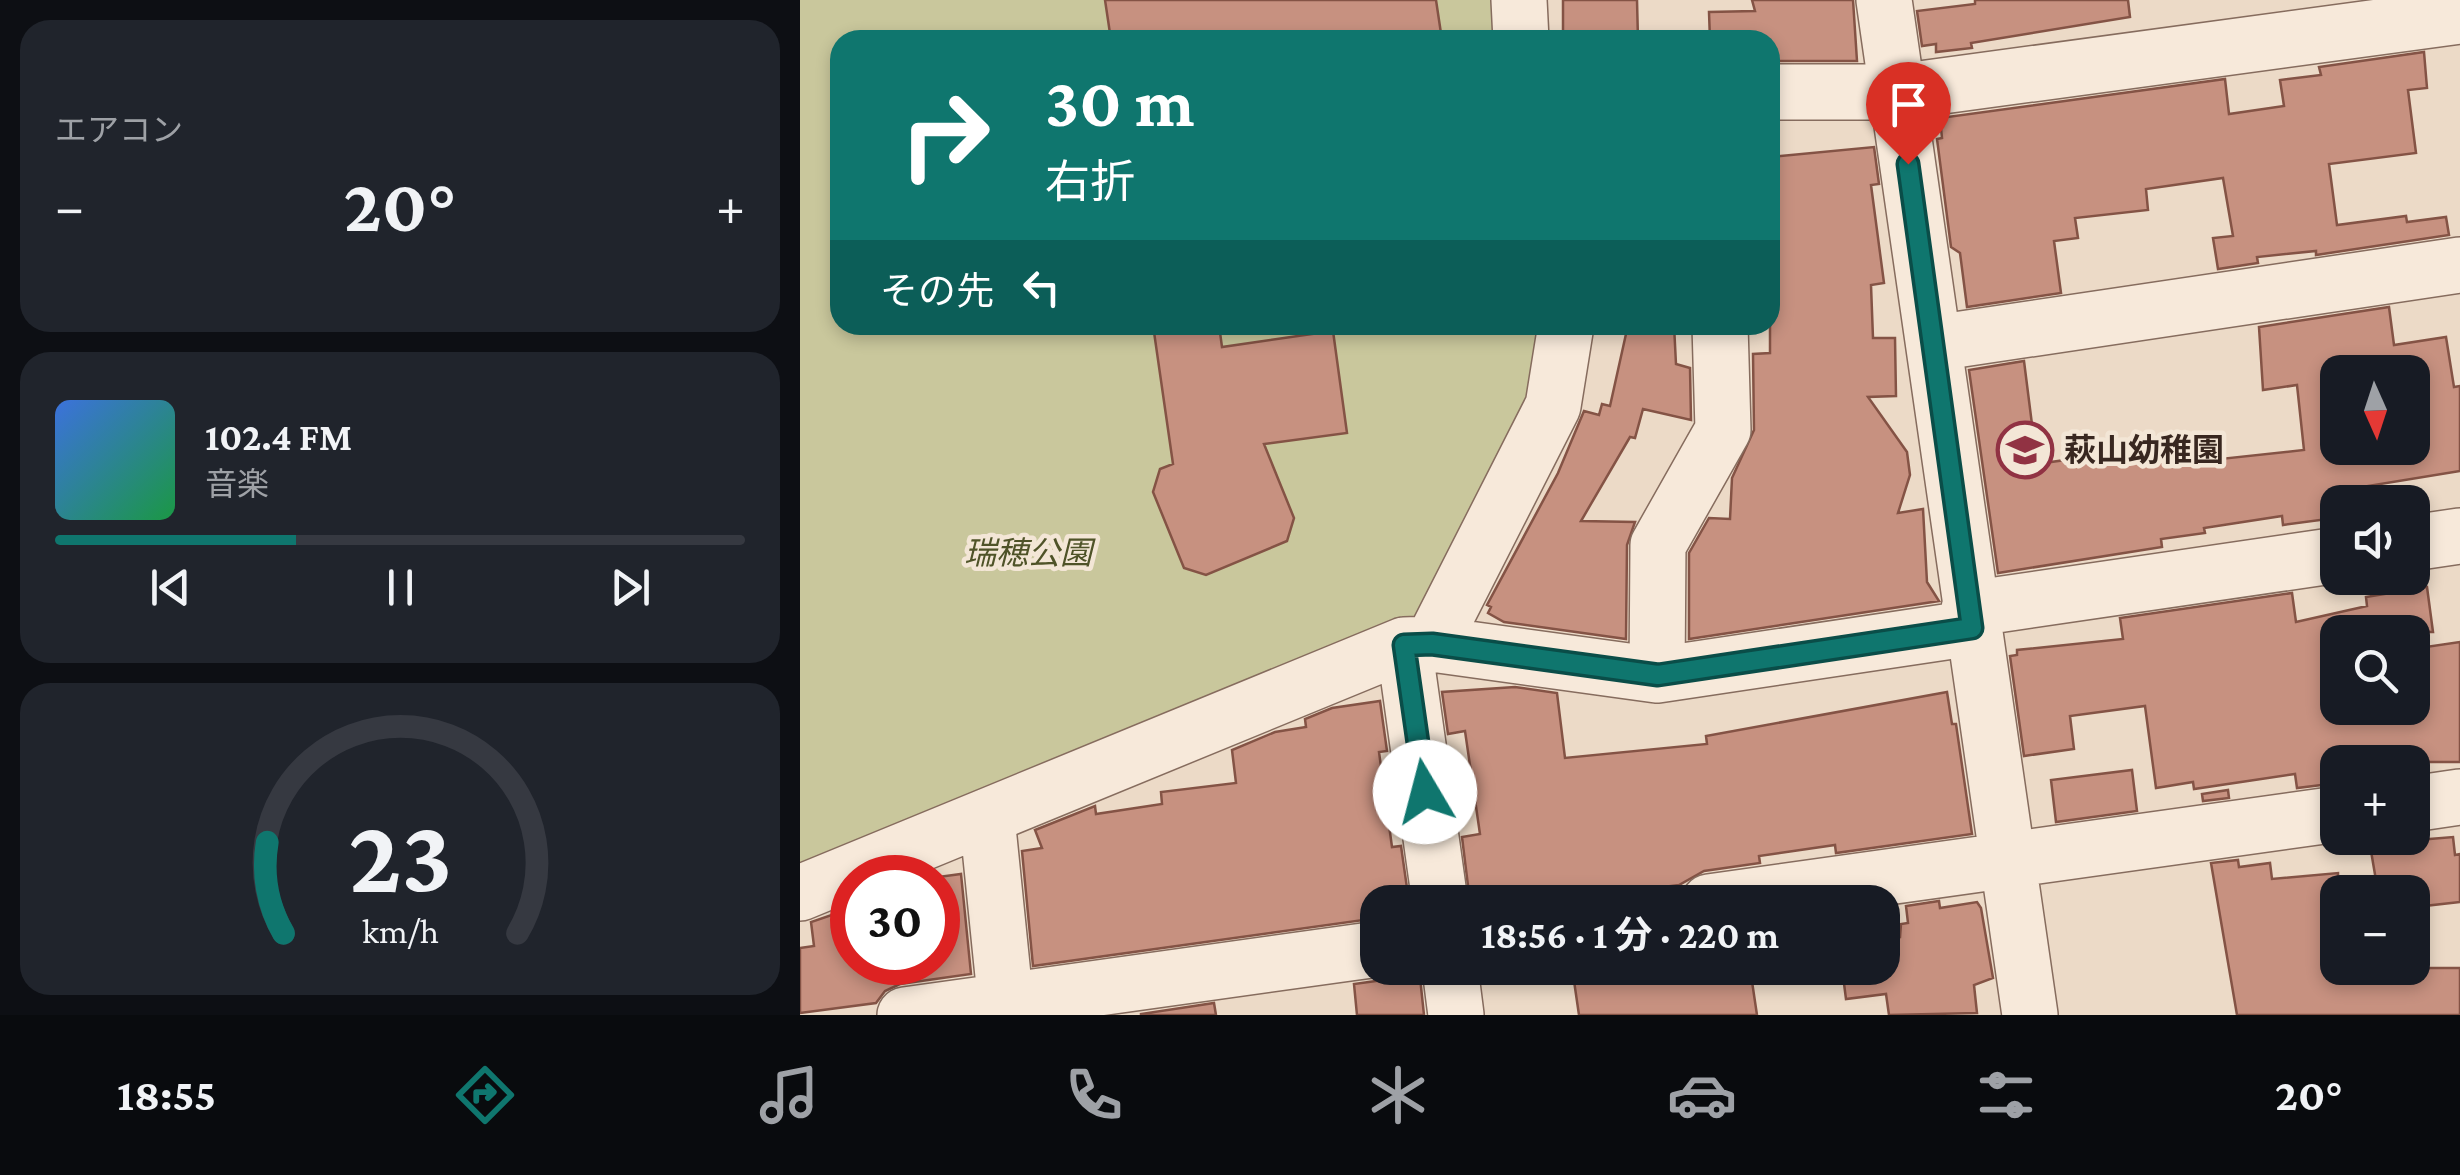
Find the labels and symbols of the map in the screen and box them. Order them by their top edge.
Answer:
pin [1866,62,1951,165]
north arrow [2320,355,2430,465]
school or university icon: 萩山幼稚園 [1995,420,2055,480]
place label: 萩山幼稚園 [2064,432,2224,468]
park label: 瑞穂公園 [964,535,1096,571]
position arrow [1373,740,1477,844]
speed limit sign: 30 [830,855,960,985]

